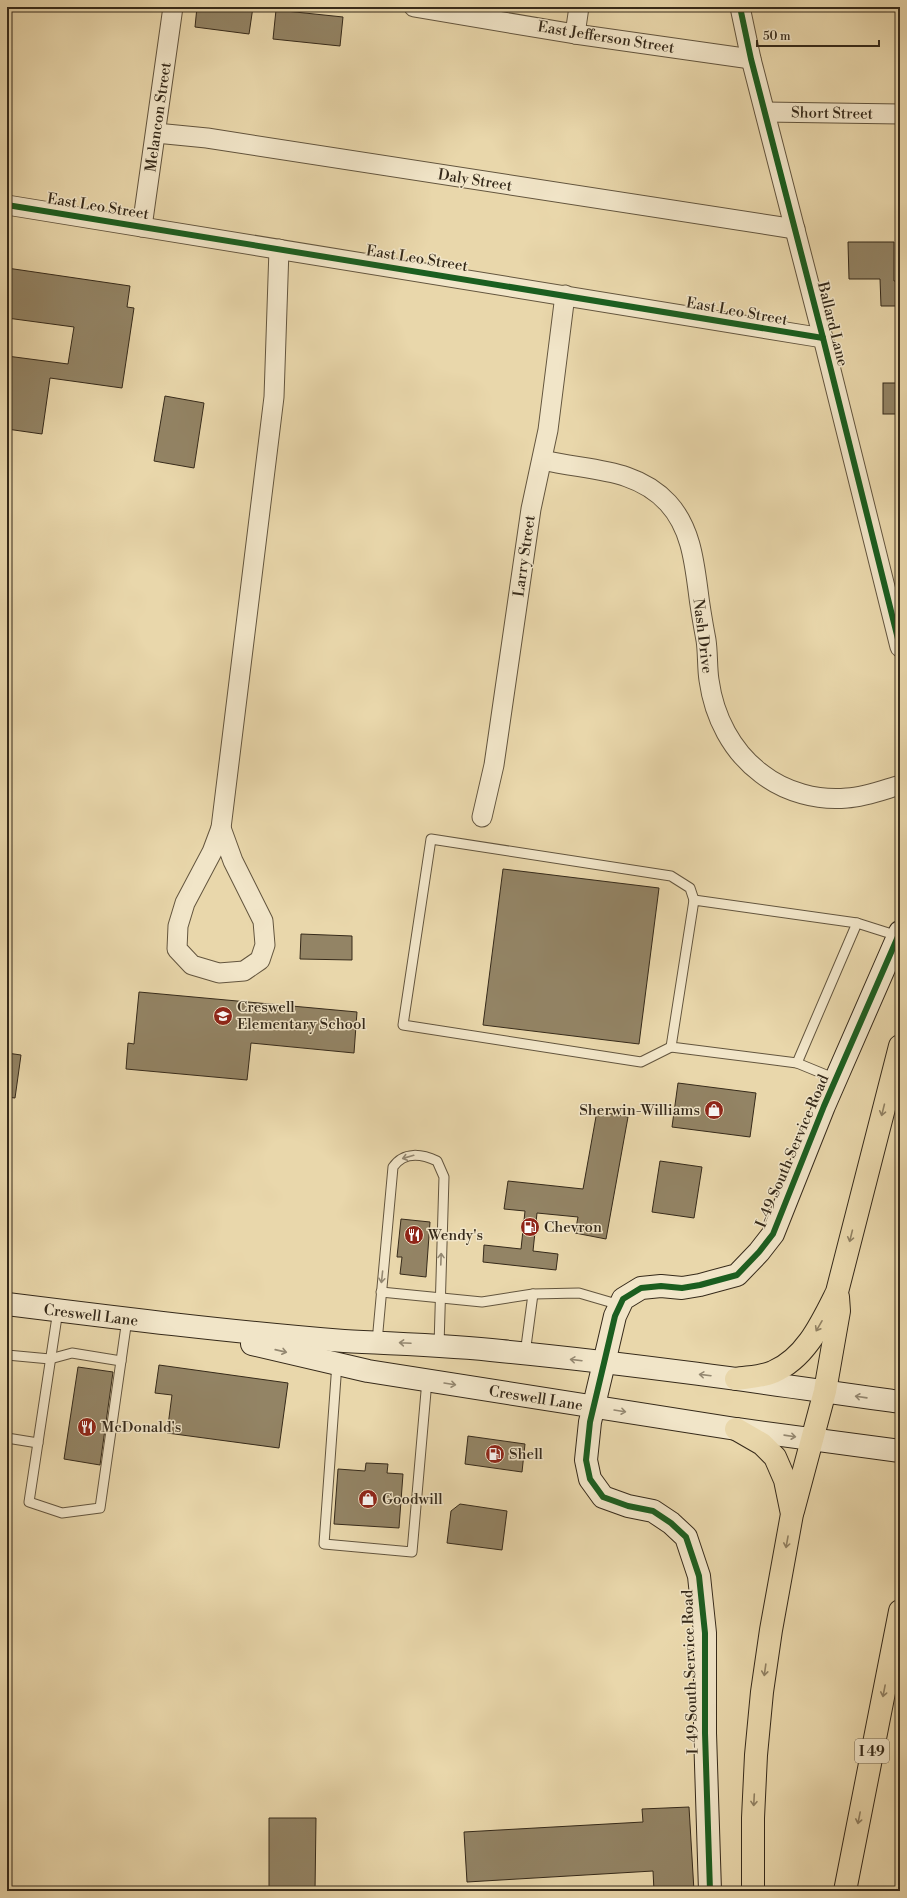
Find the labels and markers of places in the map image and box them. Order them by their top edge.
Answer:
place label: Creswell Elementary School [237,998,366,1034]
school or university icon: Creswell Elementary School [212,1005,234,1027]
shop icon: Sherwin-Williams [703,1099,725,1121]
place label: Sherwin-Williams [579,1101,700,1120]
fuel station icon: Chevron [519,1216,541,1238]
place label: Chevron [544,1218,602,1237]
restaurant icon: Wendy's [403,1224,425,1246]
place label: Wendy's [427,1226,483,1245]
restaurant icon: McDonald's [76,1416,98,1438]
place label: McDonald's [101,1418,181,1437]
fuel station icon: Shell [484,1443,506,1465]
place label: Shell [509,1445,544,1464]
shop icon: Goodwill [357,1488,379,1510]
place label: Goodwill [382,1490,443,1509]

